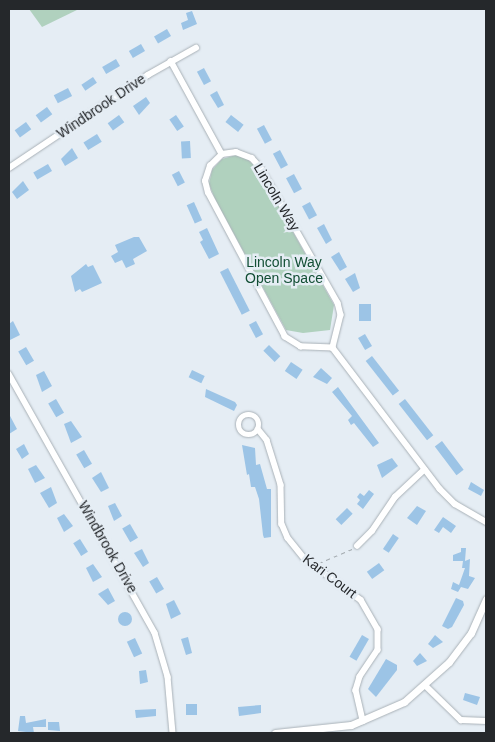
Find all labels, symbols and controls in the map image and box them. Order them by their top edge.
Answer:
street label: Windbrook Drive [53,70,149,142]
street label: Lincoln Way [250,160,304,234]
park label: Lincoln Way Open Space [245,254,323,286]
street label: Windbrook Drive [75,498,141,596]
street label: Kari Court [300,550,360,602]

